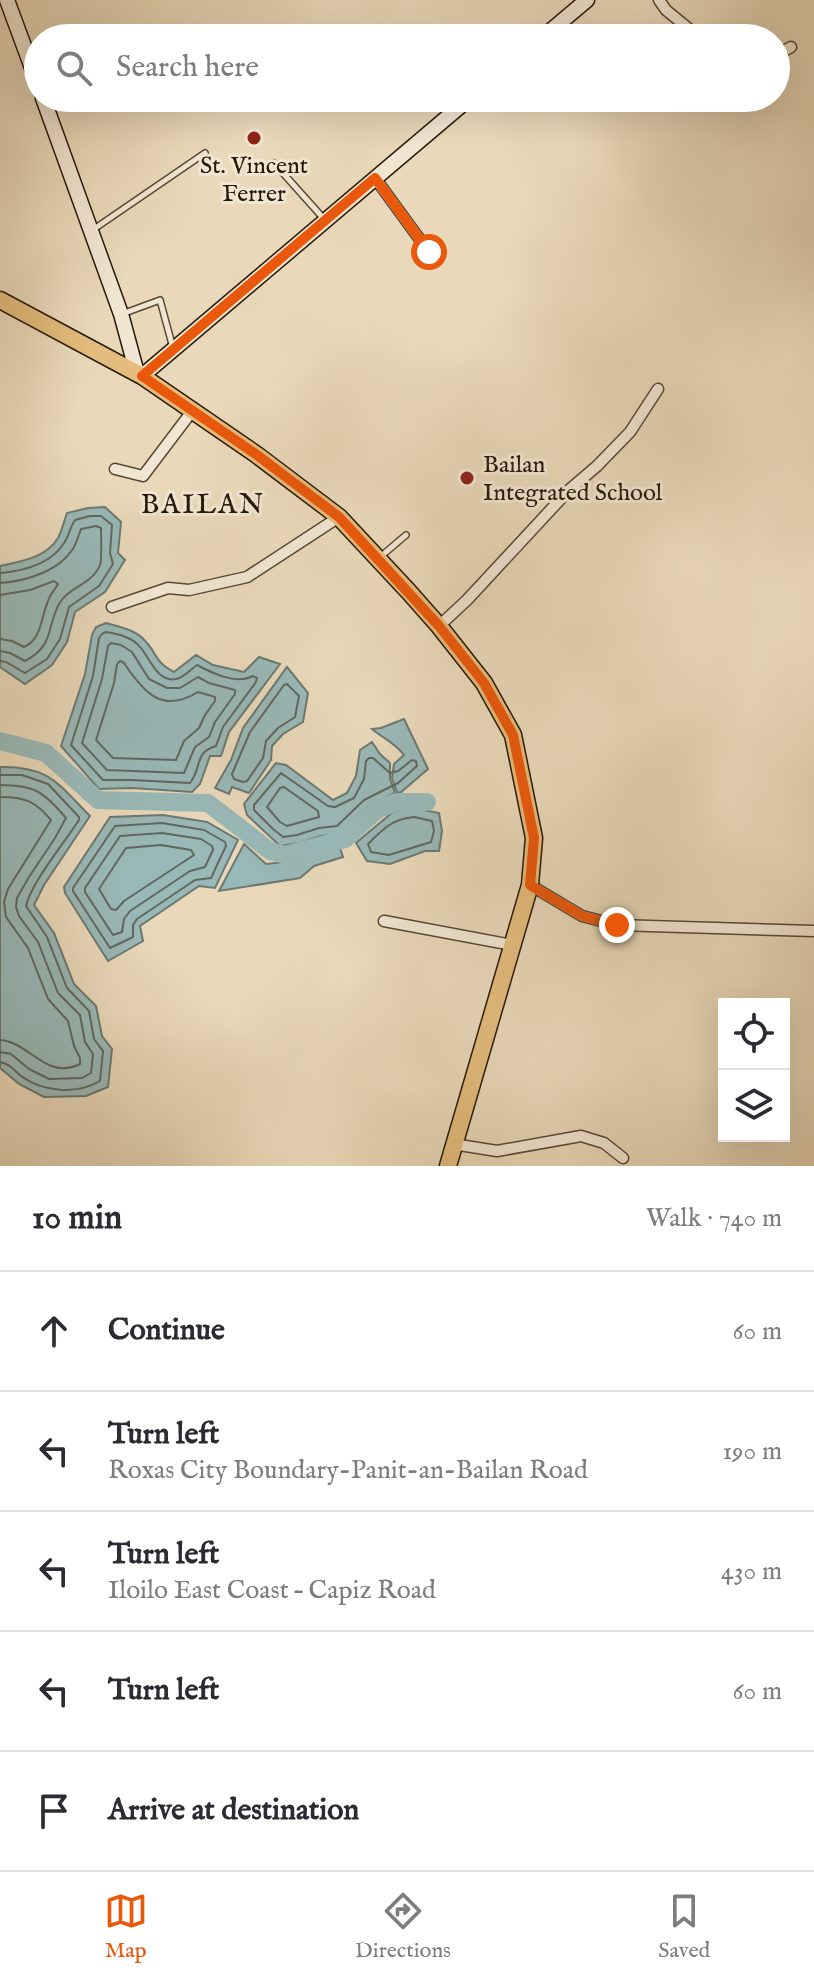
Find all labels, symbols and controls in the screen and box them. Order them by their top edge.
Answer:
search box [24,24,790,112]
icon: search [52,46,96,90]
text: Search here [116,49,259,87]
marker: St. Vincent Ferrer [245,129,263,147]
place label: St. Vincent Ferrer [200,151,308,210]
route start [411,234,447,270]
place label: Bailan Integrated School [483,450,663,509]
marker: Bailan Integrated School [458,469,476,487]
district label: BAILAN [141,488,265,523]
route end [599,907,635,943]
map controls [718,998,790,1142]
button: locate [718,998,790,1070]
button: layers [718,1070,790,1142]
text: 10 min [32,1197,122,1240]
text: Walk · 740 m [646,1202,782,1235]
icon: ahead [32,1309,76,1353]
text: Continue [108,1312,225,1350]
text: 60 m [733,1315,782,1348]
text: Turn left [108,1416,219,1454]
icon: left [32,1429,76,1473]
text: 190 m [722,1435,782,1468]
text: Roxas City Boundary-Panit-an-Bailan Road [108,1454,588,1487]
text: Turn left [108,1536,219,1574]
icon: left [32,1549,76,1593]
text: 430 m [721,1555,782,1588]
text: Iloilo East Coast – Capiz Road [108,1574,436,1607]
icon: left [32,1669,76,1713]
text: Turn left [108,1672,219,1710]
text: 60 m [733,1675,782,1708]
icon: arrive [32,1789,76,1833]
text: Arrive at destination [108,1792,359,1830]
tab: Map [104,1889,148,1965]
tab: Directions [355,1889,451,1965]
tab: Saved [658,1889,710,1965]

